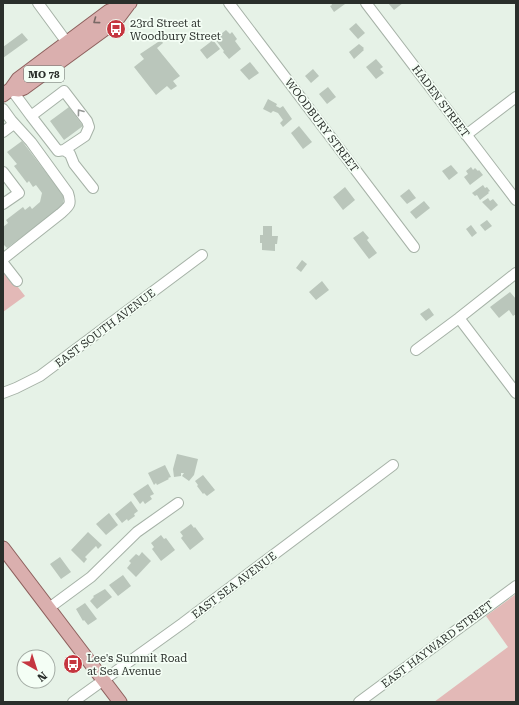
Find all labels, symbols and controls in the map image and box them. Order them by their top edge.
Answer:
one-way arrow [93,16,100,23]
place label: 23rd Street at Woodbury Street [130,17,221,43]
bus stop icon: 23rd Street at Woodbury Street [105,18,127,40]
street label: HADEN STREET [409,63,472,140]
road number: MO 78 [24,66,64,82]
street label: WOODBURY STREET [282,76,361,175]
one-way arrow [77,109,85,116]
street label: EAST SOUTH AVENUE [53,287,158,370]
street label: EAST SEA AVENUE [189,549,279,621]
street label: EAST HAYWARD STREET [379,598,496,691]
north arrow [16,649,56,689]
place label: Lee's Summit Road at Sea Avenue [87,652,187,678]
bus stop icon: Lee's Summit Road at Sea Avenue [62,653,84,675]
text: N [34,669,49,684]

